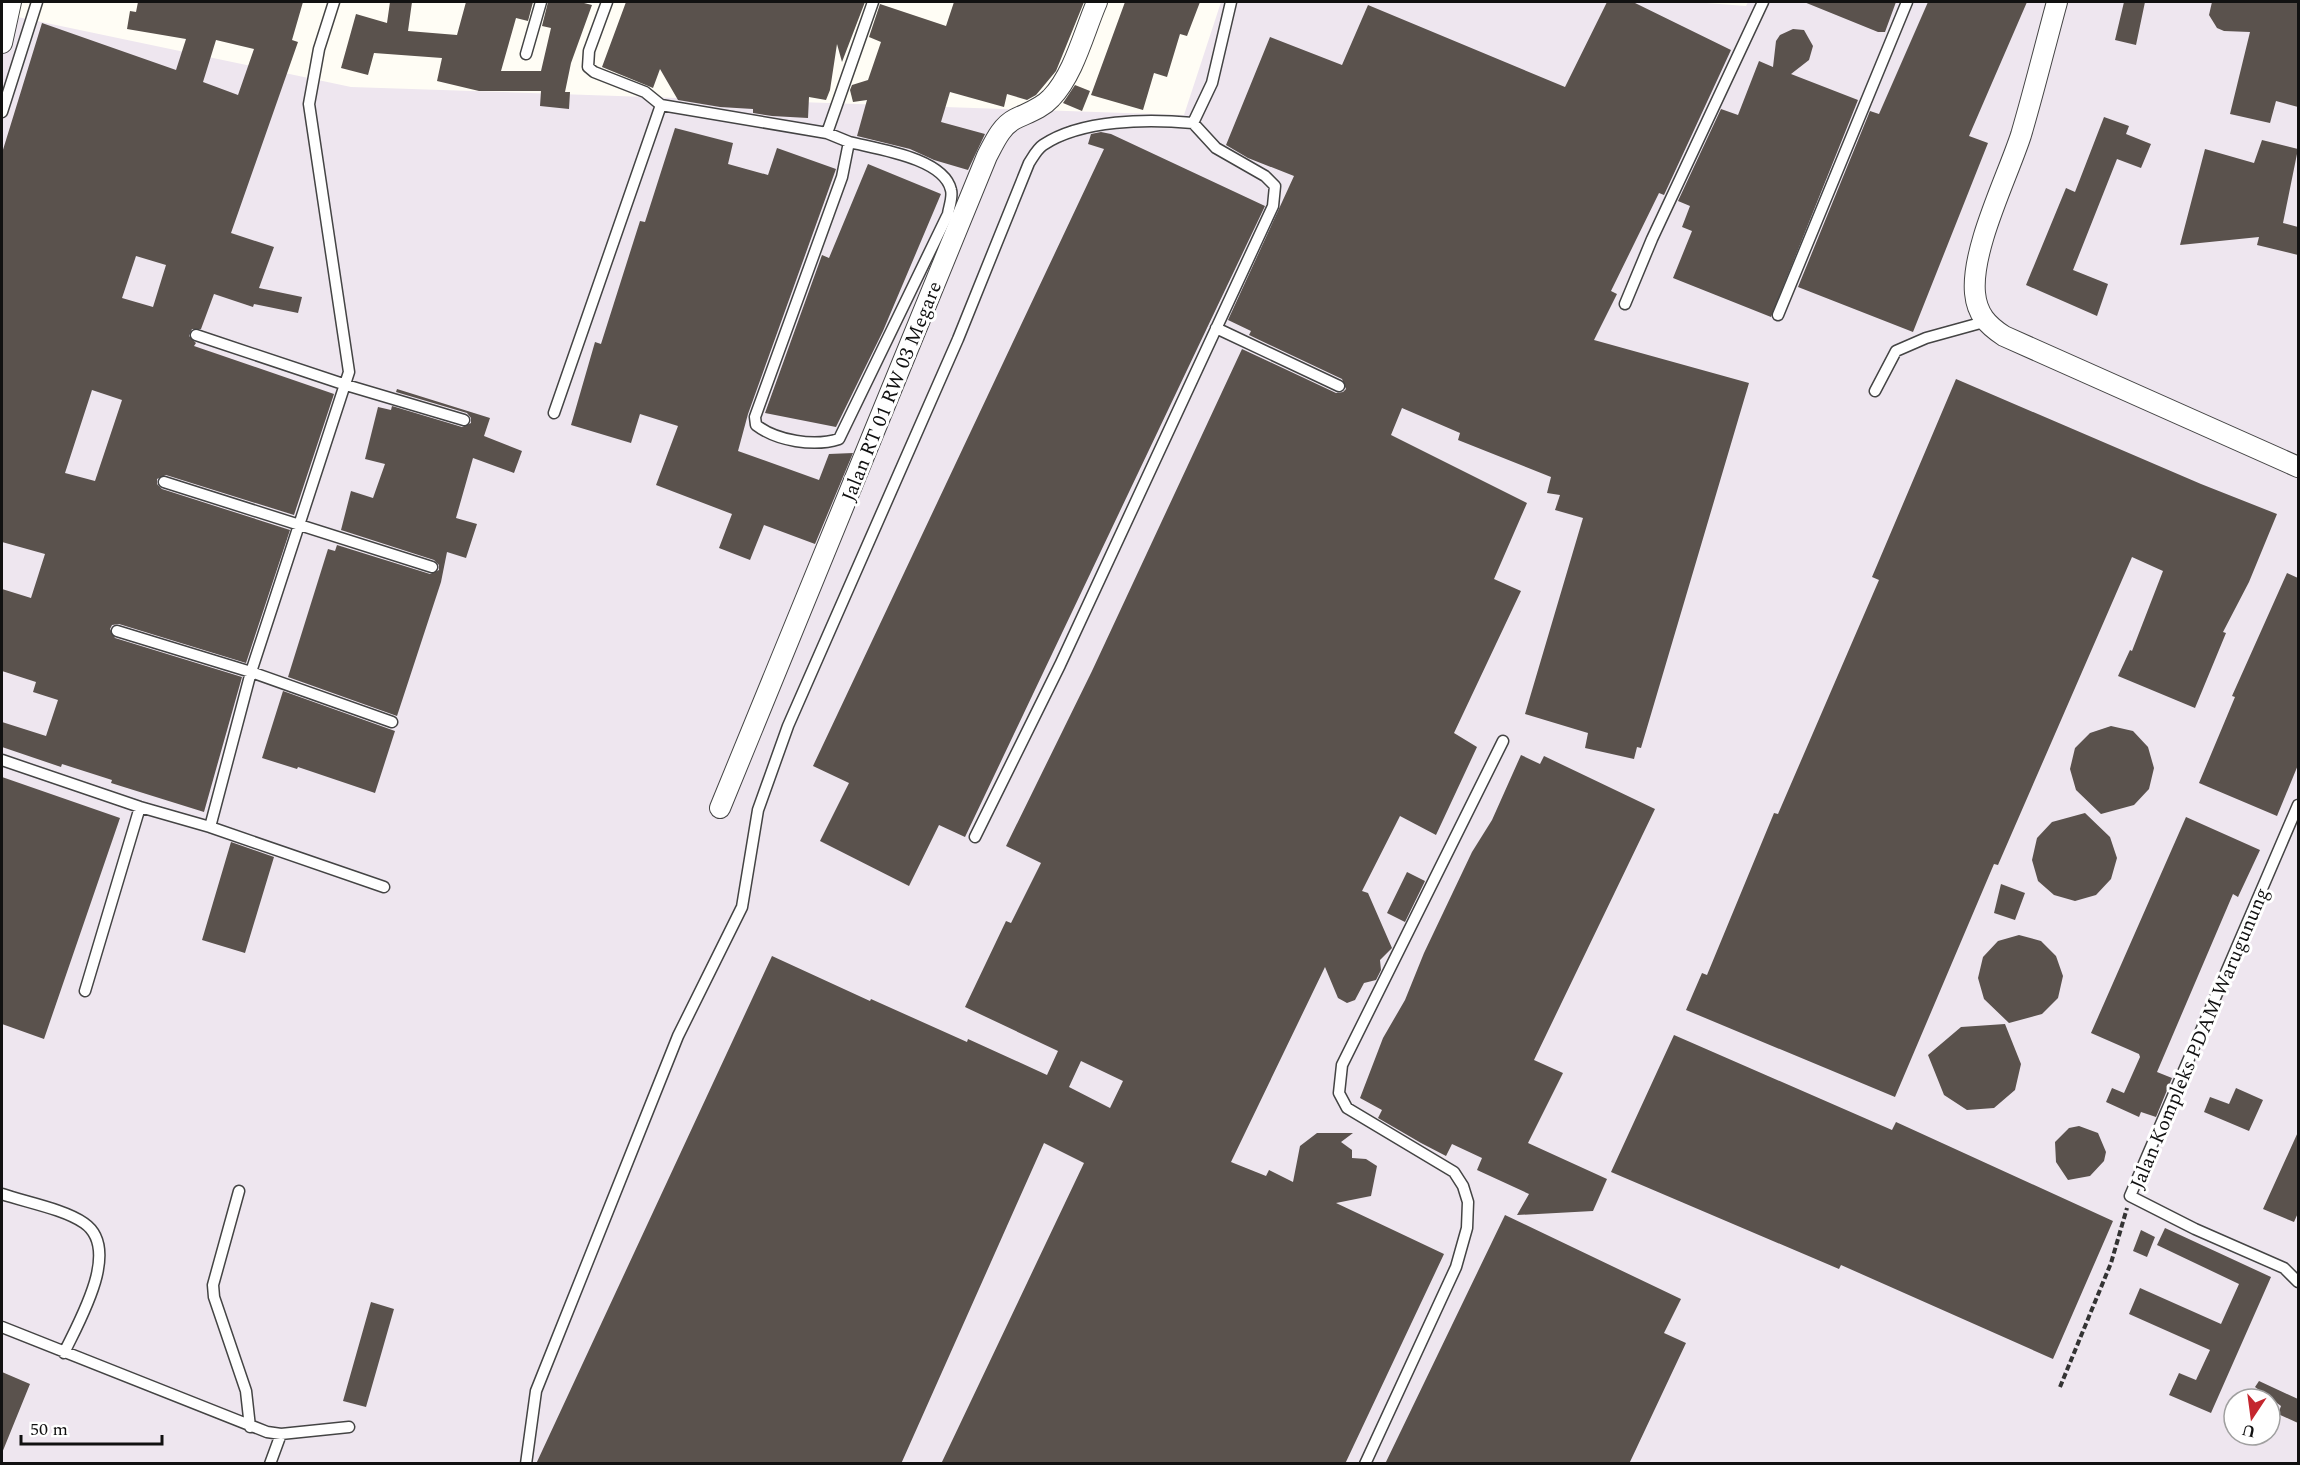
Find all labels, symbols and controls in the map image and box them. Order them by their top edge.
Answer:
street label: Jalan RT 01 RW 03 Megare [834,277,950,506]
street label: Jalan Kompleks PDAM Warugunung [2123,883,2277,1194]
north arrow [2222,1387,2282,1447]
scale bar [21,1408,162,1446]
text: 50 m [30,1416,68,1443]
text: U [2240,1417,2258,1444]

